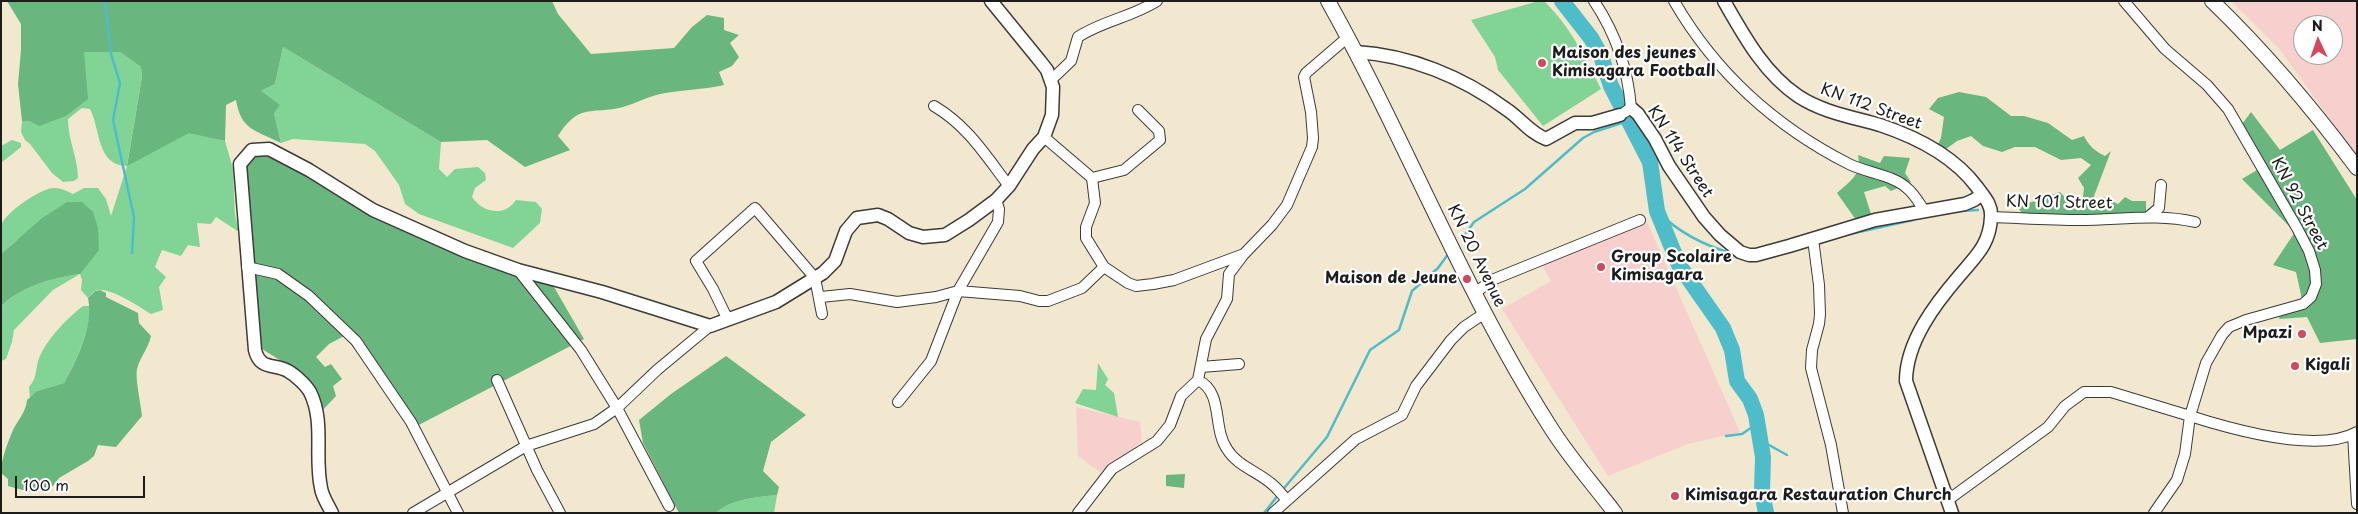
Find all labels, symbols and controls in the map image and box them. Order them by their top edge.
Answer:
north arrow [2293,15,2343,65]
text: N [2311,15,2323,36]
place label: Maison des jeunes Kimisagara Football [1552,44,1715,82]
marker: Maison des jeunes Kimisagara Football [1536,57,1548,69]
street label: KN 112 Street [1818,80,1924,134]
street label: KN 114 Street [1643,102,1717,202]
street label: KN 92 Street [2267,155,2331,253]
street label: KN 101 Street [2006,192,2112,214]
street label: KN 20 Avenue [1443,202,1509,310]
place label: Group Scolaire Kimisagara [1611,248,1732,286]
marker: Group Scolaire Kimisagara [1595,261,1607,273]
place label: Maison de Jeune [1325,269,1457,289]
marker: Maison de Jeune [1461,273,1473,285]
place label: Mpazi [2243,324,2292,344]
marker: Mpazi [2296,328,2308,340]
place label: Kigali [2305,356,2350,376]
marker: Kigali [2289,360,2301,372]
scale bar [18,466,148,498]
text: 100 m [23,473,69,496]
place label: Kimisagara Restauration Church [1685,486,1952,506]
marker: Kimisagara Restauration Church [1669,490,1681,502]

